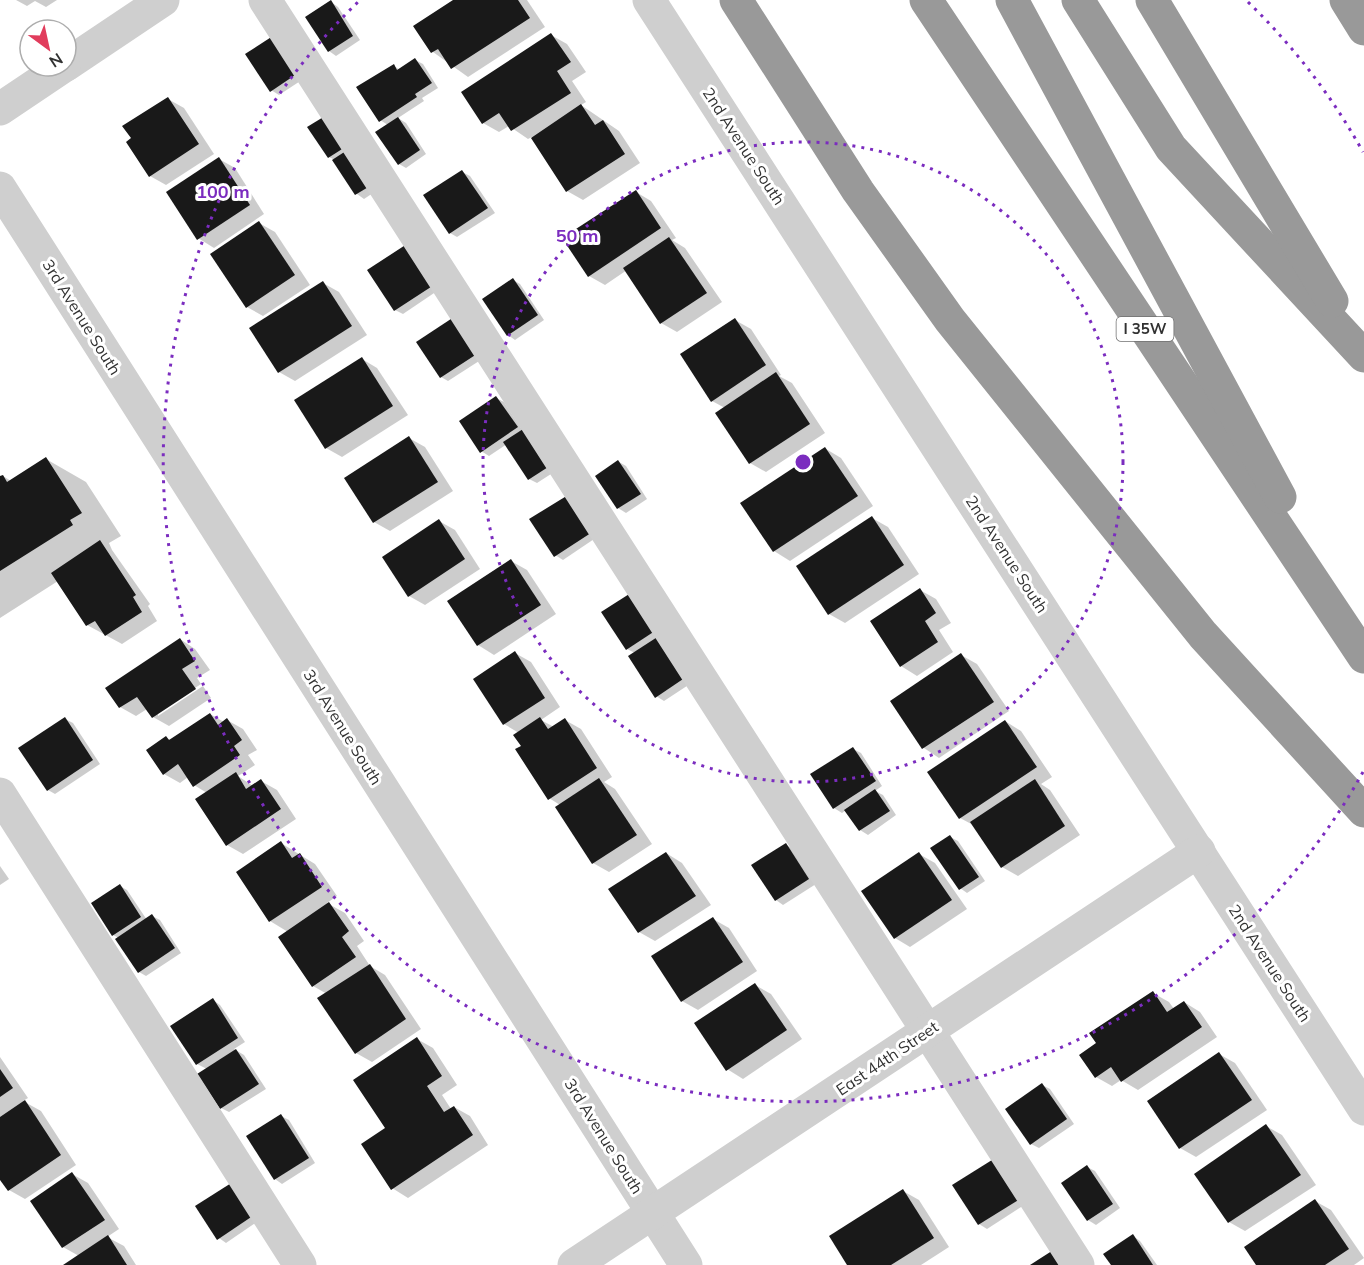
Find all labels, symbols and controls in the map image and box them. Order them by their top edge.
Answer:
north arrow [18,18,78,78]
text: N [46,49,67,72]
street label: 2nd Avenue South [699,84,789,208]
text: 100 m [196,180,250,203]
text: 50 m [556,224,598,247]
street label: 3rd Avenue South [38,256,126,378]
road number: I 35W [1116,317,1174,341]
centre of rings [793,452,813,472]
street label: 2nd Avenue South [962,492,1052,616]
street label: 3rd Avenue South [299,666,387,788]
street label: 2nd Avenue South [1225,901,1315,1025]
street label: East 44th Street [832,1016,942,1100]
street label: 3rd Avenue South [560,1075,648,1197]

